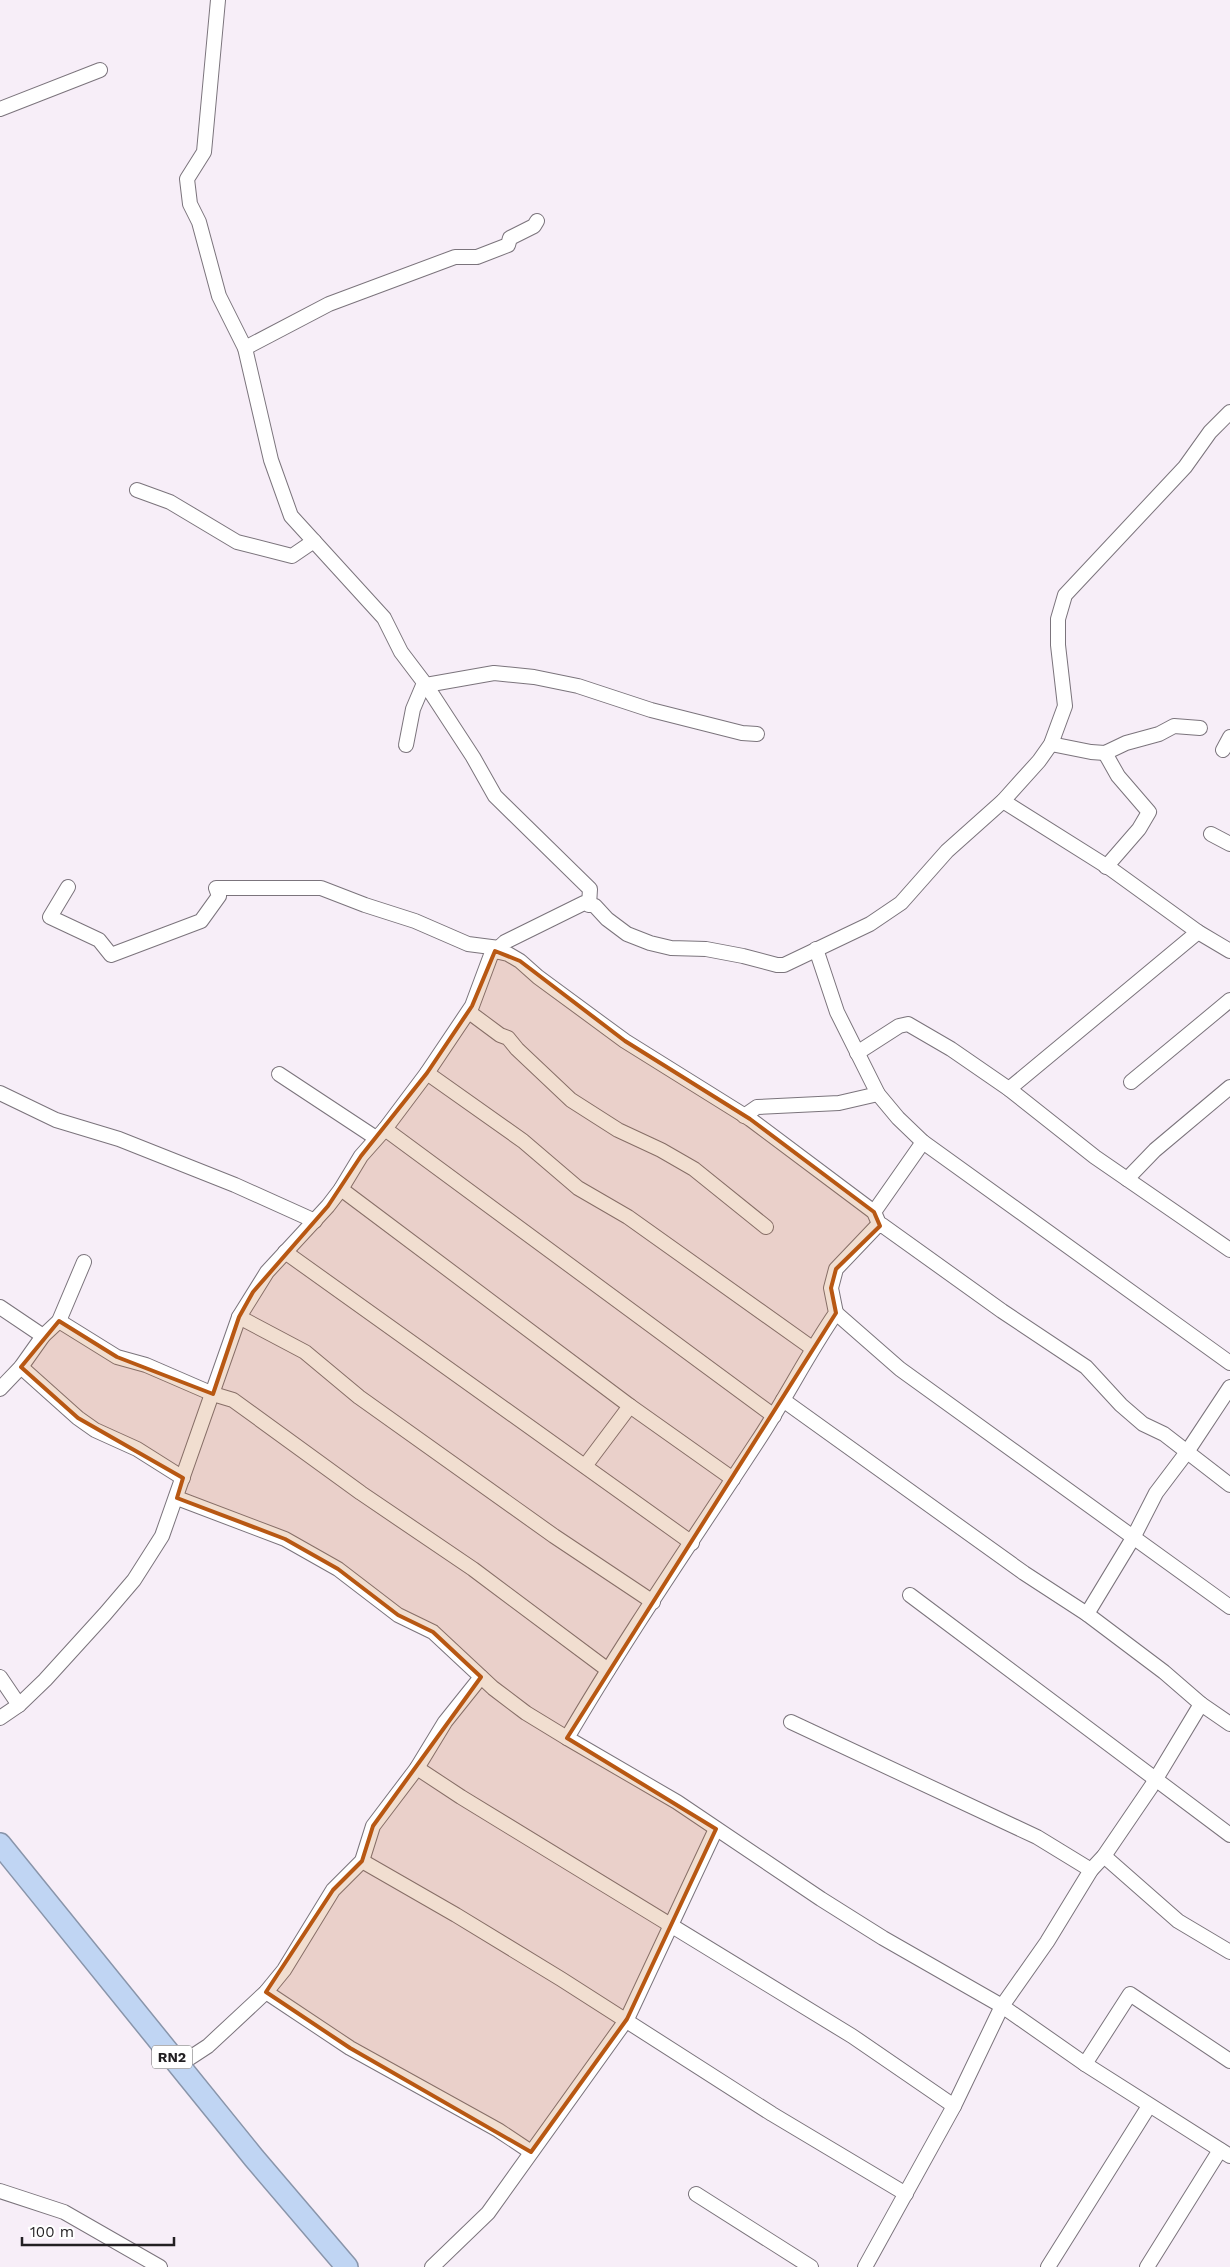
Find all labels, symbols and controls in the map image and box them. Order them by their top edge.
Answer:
road number: RN2 [152,2045,192,2068]
scale bar [22,2214,175,2246]
text: 100 m [30,2223,74,2241]

